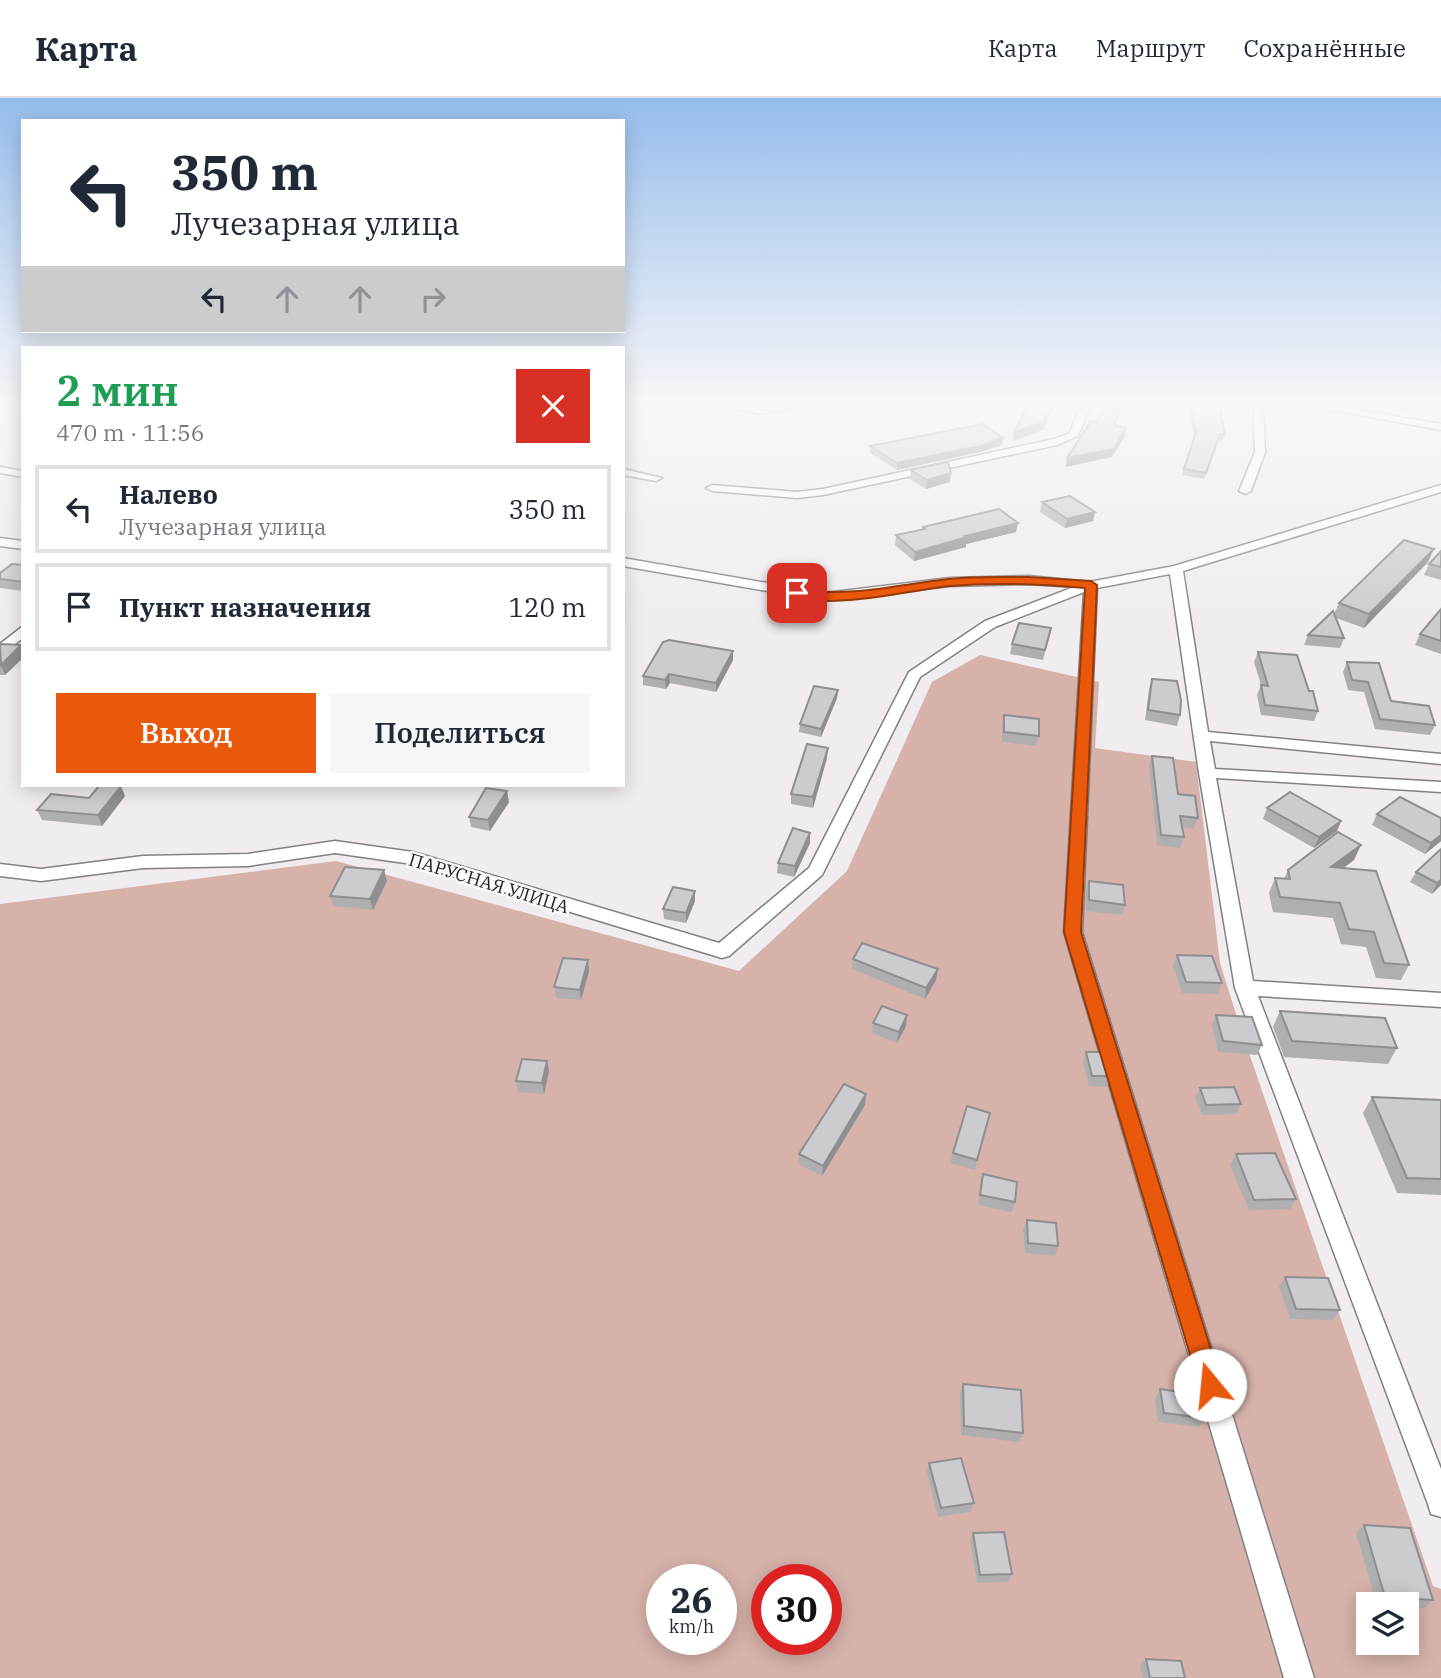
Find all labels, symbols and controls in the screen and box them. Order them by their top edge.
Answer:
text: Карта [35,27,138,70]
text: Карта [988,32,1058,64]
text: Маршрут [1096,32,1205,64]
text: Сохранённые [1243,32,1406,64]
text: 350 m [171,140,318,203]
icon: left [56,147,147,238]
text: Лучезарная улица [171,202,460,244]
icon: left [195,280,233,318]
icon: ahead [268,280,306,318]
icon: ahead [341,280,379,318]
icon: right [414,280,452,318]
text: 2 мин [56,363,179,418]
button: close [516,369,590,443]
text: 470 m · 11:56 [56,417,205,447]
text: Налево [119,477,218,511]
icon: left [60,490,98,528]
text: 350 m [508,492,586,526]
text: Лучезарная улица [119,511,327,541]
pin [767,563,827,623]
icon: arrive [778,574,816,612]
icon: arrive [60,588,98,626]
text: Пункт назначения [119,590,371,624]
text: 120 m [508,590,586,624]
button: Выход [56,693,316,773]
button: Поделиться [330,693,590,773]
street label: ПАРУСНАЯ УЛИЦА [406,848,573,919]
position arrow [1173,1348,1247,1422]
speed limit sign: 30 [751,1564,842,1655]
text: 26 [670,1577,713,1623]
map controls [1356,1592,1419,1655]
button: layers [1356,1592,1419,1655]
text: km/h [669,1615,714,1638]

